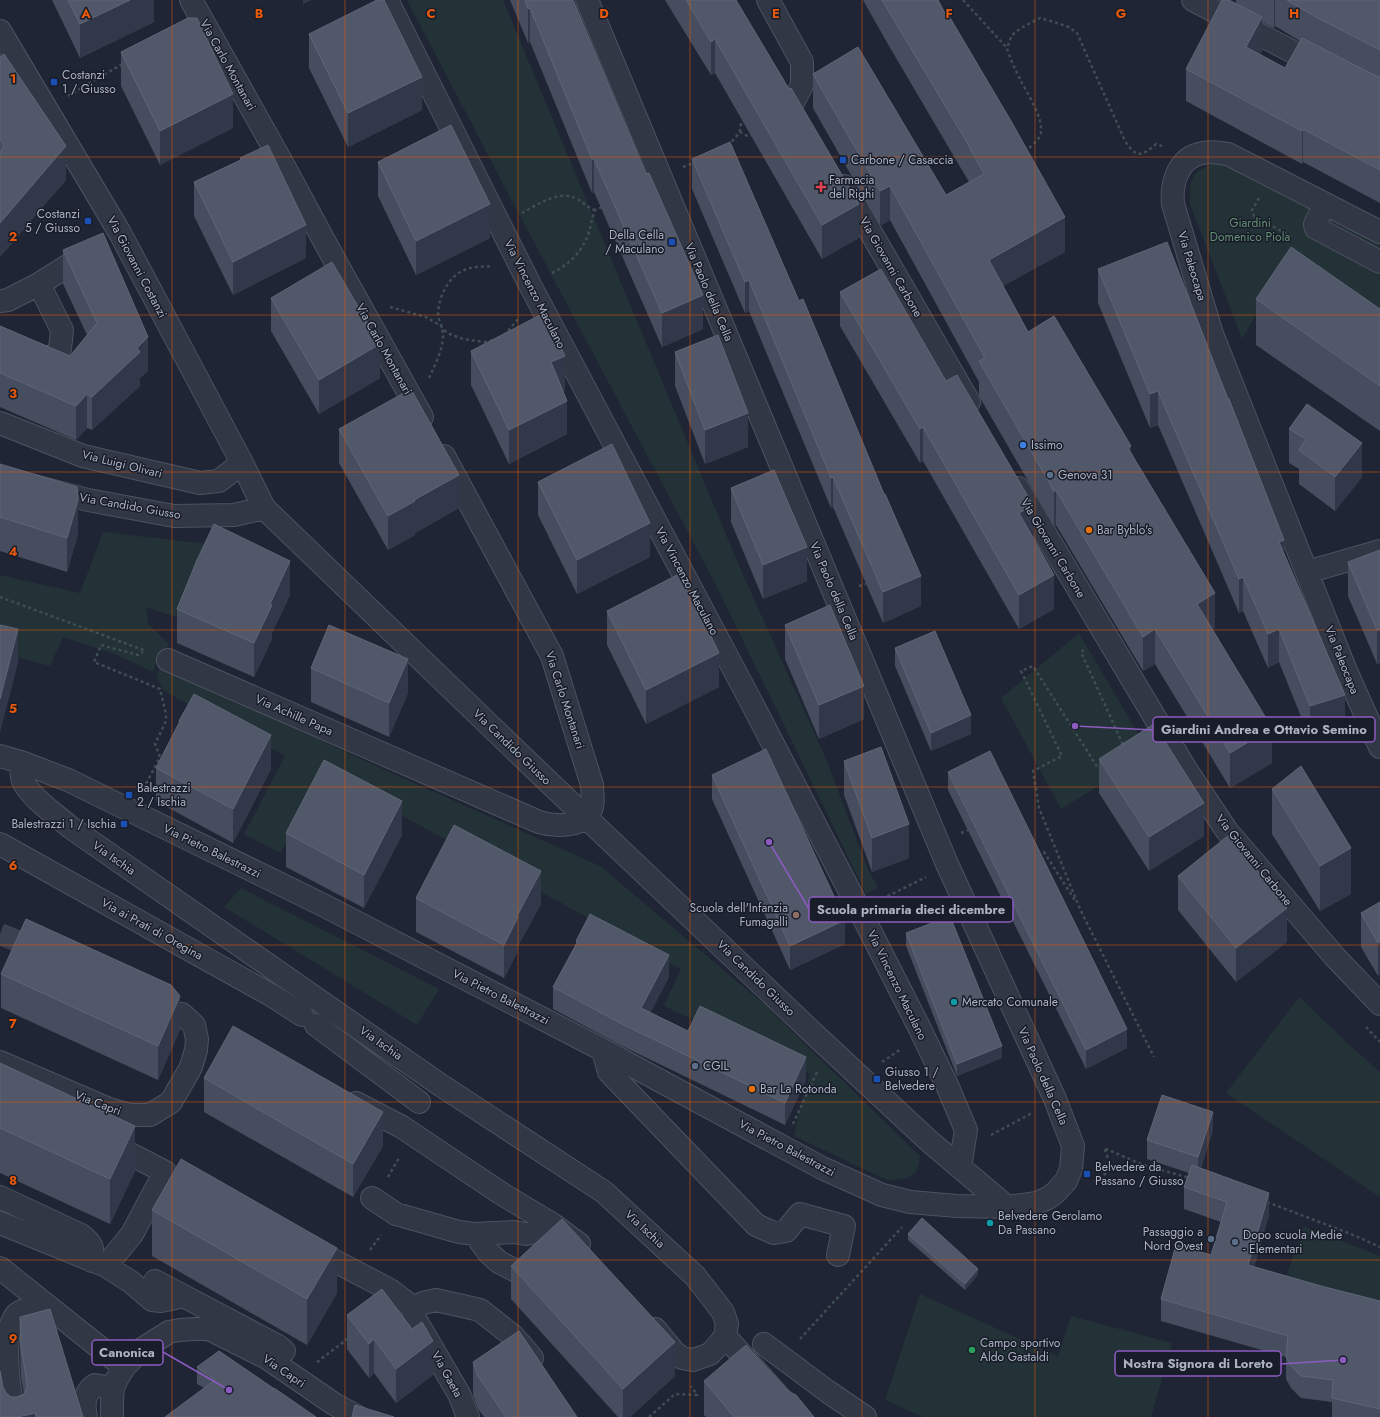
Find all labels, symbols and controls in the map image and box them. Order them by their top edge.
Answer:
text: A [80,4,91,23]
text: B [255,4,264,23]
text: C [426,4,436,23]
text: D [599,4,609,23]
text: E [772,4,780,23]
text: F [945,4,953,23]
text: G [1116,4,1127,23]
text: H [1289,4,1299,23]
street label: Via Carlo Montanari [195,16,261,114]
place label: Costanzi 1 / Giusso [62,66,116,98]
text: 1 [10,69,16,88]
marker: Costanzi 1 / Giusso [49,77,59,87]
place label: Carbone / Casaccia [851,151,954,169]
marker: Carbone / Casaccia [838,155,848,165]
place label: Farmacia del Righi [829,171,875,203]
marker: Farmacia del Righi [816,182,826,192]
place label: Costanzi 5 / Giusso [25,205,80,237]
street label: Via Giovanni Costanzi [103,213,171,321]
street label: Via Giovanni Carbone [855,213,927,321]
park label: Giardini Domenico Piola [1210,214,1290,246]
marker: Costanzi 5 / Giusso [83,216,93,226]
place label: Della Cella / Maculano [605,226,664,258]
text: 2 [9,227,17,246]
street label: Via Paleocapa [1173,229,1211,303]
street label: Via Vincenzo Maculano [500,236,571,352]
marker: Della Cella / Maculano [667,237,677,247]
street label: Via Paolo della Cella [680,240,738,344]
street label: Via Carlo Montanari [351,300,417,398]
text: 3 [9,384,17,403]
place label: Issimo [1031,436,1063,454]
marker: Issimo [1018,440,1028,450]
street label: Via Luigi Olivari [80,445,164,483]
place label: Genova 31 [1058,466,1113,484]
marker: Genova 31 [1045,470,1055,480]
street label: Via Candido Giusso [78,488,183,524]
street label: Via Giovanni Carbone [1016,495,1090,601]
place label: Bar Byblo's [1097,521,1152,539]
street label: Via Vincenzo Maculano [651,524,723,639]
marker: Bar Byblo's [1084,525,1094,535]
street label: Via Paolo della Cella [805,539,863,643]
text: 4 [8,542,18,561]
street label: Via Paleocapa [1320,623,1364,697]
street label: Via Carlo Montanari [541,649,589,751]
street label: Via Achille Papa [252,690,336,740]
text: 5 [9,699,17,718]
street label: Via Candido Giusso [469,705,555,789]
callout: Giardini Andrea e Ottavio Semino [1153,717,1375,742]
text: Giardini Andrea e Ottavio Semino [1161,720,1367,739]
place label: Balestrazzi 2 / Ischia [137,779,191,811]
marker: Balestrazzi 2 / Ischia [124,790,134,800]
street label: Via Giovanni Carbone [1211,810,1297,910]
place label: Balestrazzi 1 / Ischia [11,815,116,833]
marker: Balestrazzi 1 / Ischia [119,819,129,829]
street label: Via Pietro Balestrazzi [160,820,264,882]
street label: Via Ischia [89,837,139,880]
text: 6 [9,856,18,875]
street label: Via ai Prati di Oregina [98,894,206,965]
callout: Scuola primaria dieci dicembre [809,897,1013,922]
place label: Scuola dell'Infanzia Fumagalli [690,899,788,931]
text: Scuola primaria dieci dicembre [817,900,1006,919]
marker: Scuola dell'Infanzia Fumagalli [791,910,801,920]
street label: Via Vincenzo Maculano [863,927,932,1043]
street label: Via Candido Giusso [713,936,799,1020]
street label: Via Pietro Balestrazzi [449,965,553,1029]
place label: Mercato Comunale [962,993,1058,1011]
marker: Mercato Comunale [949,997,959,1007]
text: 7 [9,1014,17,1033]
street label: Via Ischia [356,1022,406,1065]
street label: Via Paolo della Cella [1013,1024,1073,1128]
place label: CGIL [703,1057,729,1075]
marker: CGIL [690,1061,700,1071]
place label: Giusso 1 / Belvedere [885,1063,939,1095]
marker: Giusso 1 / Belvedere [872,1074,882,1084]
place label: Bar La Rotonda [760,1080,837,1098]
marker: Bar La Rotonda [747,1084,757,1094]
street label: Via Capri [72,1086,124,1120]
street label: Via Pietro Balestrazzi [736,1115,838,1181]
place label: Belvedere da Passano / Giusso [1095,1158,1184,1190]
marker: Belvedere da Passano / Giusso [1082,1169,1092,1179]
text: 8 [9,1171,17,1190]
street label: Via Ischia [621,1206,669,1252]
place label: Belvedere Gerolamo Da Passano [998,1207,1103,1239]
marker: Belvedere Gerolamo Da Passano [985,1218,995,1228]
place label: Passaggio a Nord Ovest [1143,1223,1203,1255]
place label: Dopo scuola Medie - Elementari [1243,1226,1342,1258]
marker: Passaggio a Nord Ovest [1206,1234,1216,1244]
marker: Dopo scuola Medie - Elementari [1230,1237,1240,1247]
text: 9 [9,1329,18,1348]
place label: Campo sportivo Aldo Gastaldi [980,1334,1061,1366]
callout: Canonica [92,1340,163,1365]
text: Canonica [99,1343,155,1362]
marker: Campo sportivo Aldo Gastaldi [967,1345,977,1355]
street label: Via Gaeta [427,1348,467,1401]
street label: Via Capri [259,1350,309,1392]
callout: Nostra Signora di Loreto [1115,1351,1281,1376]
text: Nostra Signora di Loreto [1123,1354,1273,1373]

